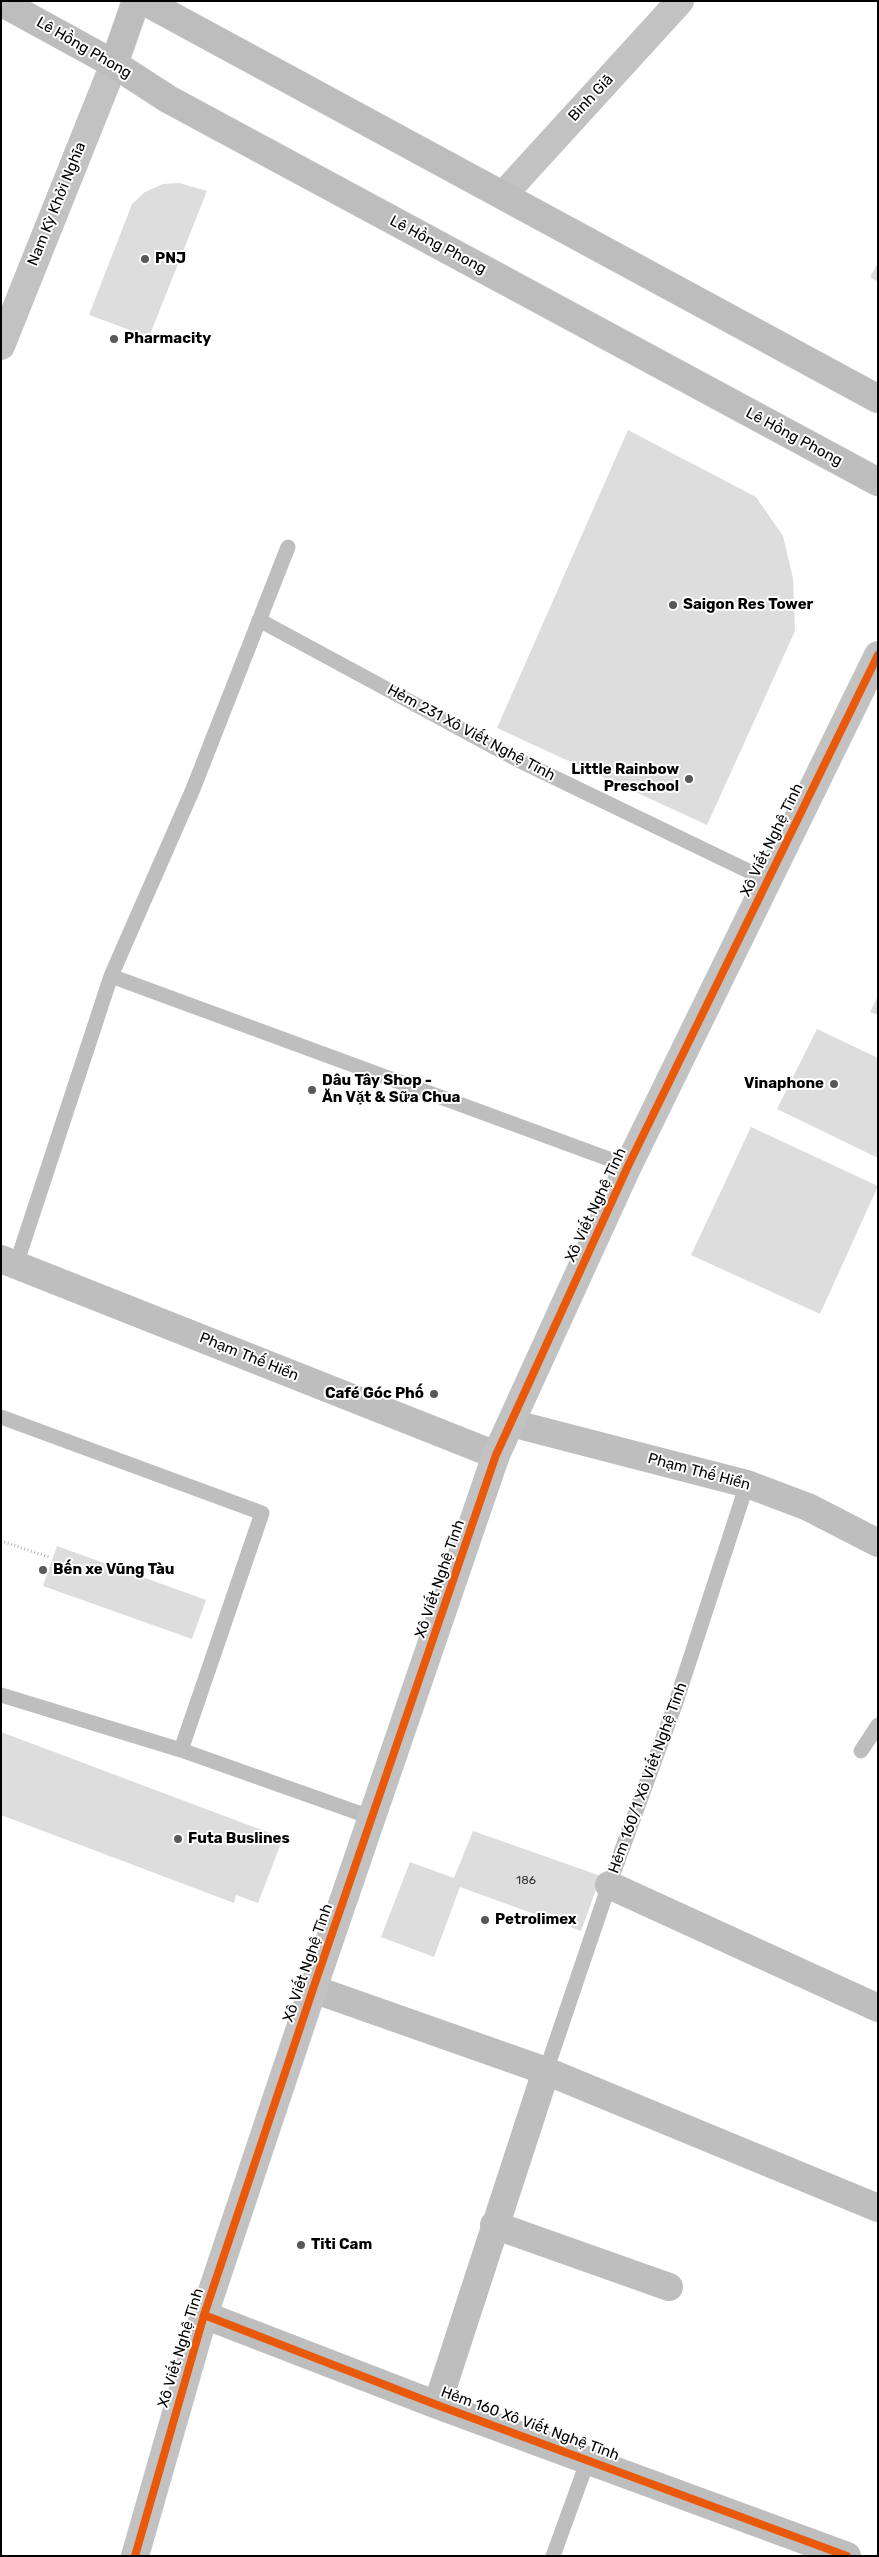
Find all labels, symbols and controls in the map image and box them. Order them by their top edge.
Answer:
street label: Lê Hồng Phong [33,14,135,82]
street label: Bình Giã [565,71,617,125]
street label: Nam Kỳ Khởi Nghĩa [24,140,90,268]
street label: Lê Hồng Phong [387,212,489,278]
place label: PNJ [155,250,186,268]
marker: PNJ [139,253,151,265]
place label: Pharmacity [124,330,211,348]
marker: Pharmacity [108,333,120,345]
street label: Lê Hồng Phong [743,404,845,470]
place label: Saigon Res Tower [683,596,813,614]
marker: Saigon Res Tower [667,599,679,611]
street label: Hẻm 231 Xô Viết Nghệ Tĩnh [384,681,558,785]
place label: Little Rainbow Preschool [571,761,679,796]
marker: Little Rainbow Preschool [683,773,695,785]
street label: Xô Viết Nghệ Tĩnh [737,780,807,900]
place label: Dâu Tây Shop - Ăn Vặt & Sữa Chua [322,1072,460,1107]
place label: Vinaphone [744,1075,824,1093]
marker: Vinaphone [828,1078,840,1090]
marker: Dâu Tây Shop - Ăn Vặt & Sữa Chua [306,1084,318,1096]
street label: Xô Viết Nghệ Tĩnh [562,1145,630,1265]
street label: Phạm Thế Hiển [197,1329,301,1385]
place label: Café Góc Phố [325,1385,424,1403]
marker: Café Góc Phố [428,1388,440,1400]
street label: Phạm Thế Hiển [646,1450,752,1494]
street label: Xô Viết Nghệ Tĩnh [411,1517,469,1641]
place label: Bến xe Vũng Tàu [53,1561,174,1579]
marker: Bến xe Vũng Tàu [37,1564,49,1576]
street label: Hẻm 160/1 Xô Viết Nghệ Tĩnh [605,1680,691,1876]
place label: Futa Buslines [188,1830,290,1848]
marker: Futa Buslines [172,1833,184,1845]
house number: 186 [516,1874,536,1888]
street label: Xô Viết Nghệ Tĩnh [279,1901,337,2025]
place label: Petrolimex [495,1911,577,1929]
marker: Petrolimex [479,1914,491,1926]
place label: Titi Cam [311,2236,372,2254]
marker: Titi Cam [295,2239,307,2251]
street label: Xô Viết Nghệ Tĩnh [154,2286,208,2410]
street label: Hẻm 160 Xô Viết Nghệ Tĩnh [438,2383,622,2465]

